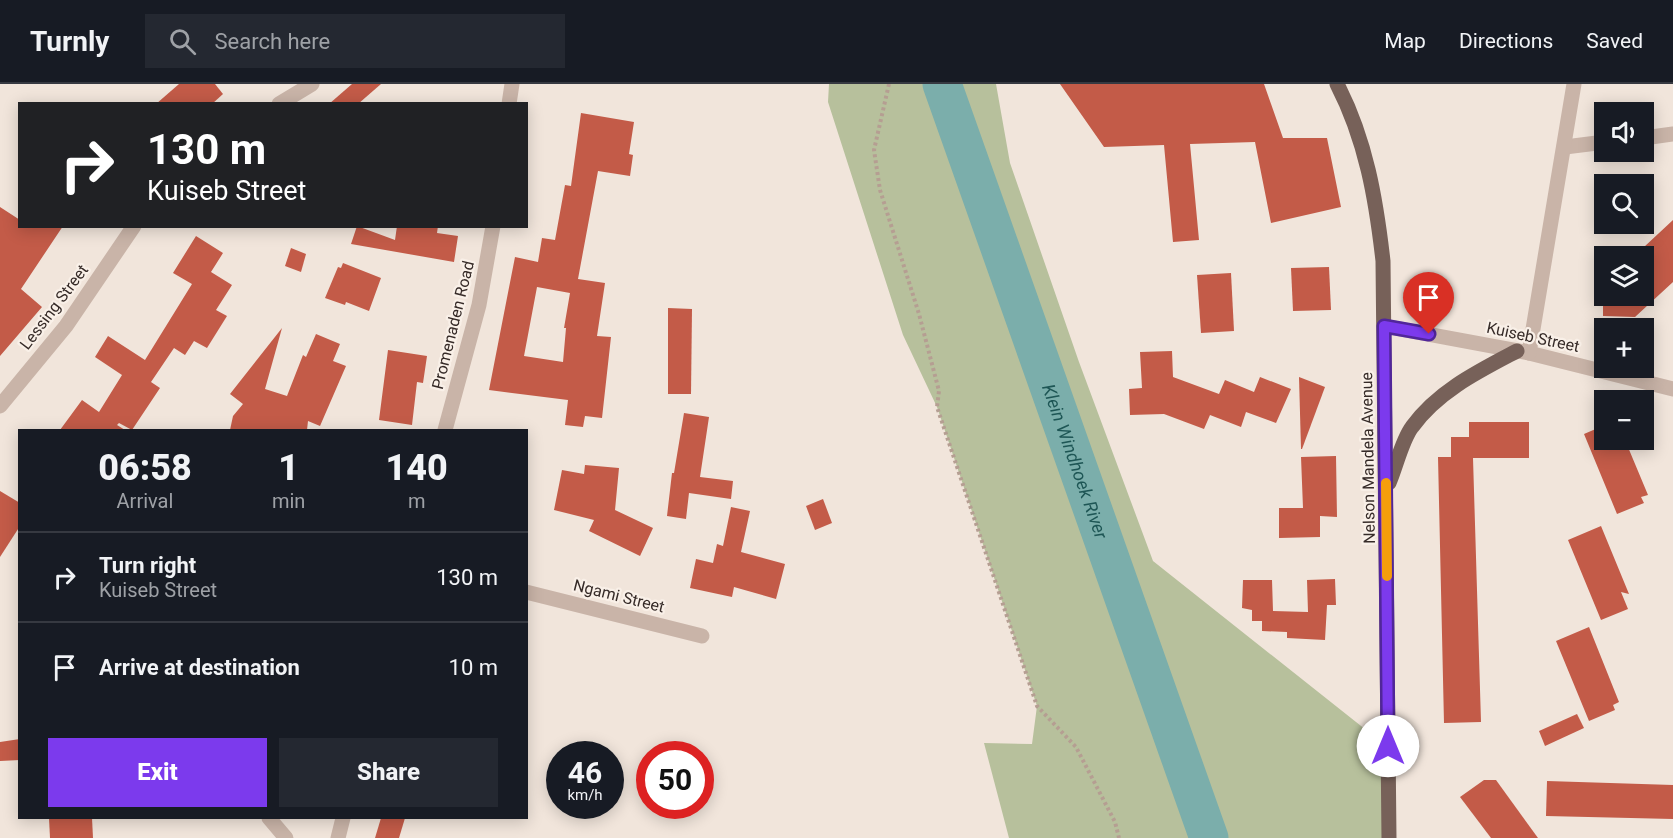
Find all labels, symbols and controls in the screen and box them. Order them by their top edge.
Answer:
search box [145,14,565,68]
text: Turnly [30,25,109,58]
icon: search [166,25,199,58]
text: Search here [214,29,330,54]
text: Map [1384,29,1426,53]
text: Directions [1459,29,1553,53]
text: Saved [1586,29,1643,53]
map controls [1594,102,1654,450]
button: sound [1594,102,1654,162]
text: 130 m [147,125,266,174]
icon: right [48,126,126,204]
button: search [1594,174,1654,234]
text: Kuiseb Street [147,175,306,207]
button: layers [1594,246,1654,306]
street label: Promenaden Road [428,259,478,391]
street label: Lessing Street [16,261,92,353]
pin [1403,272,1454,334]
icon: arrive [1412,281,1445,314]
street label: Kuiseb Street [1485,318,1581,356]
button: + [1594,318,1654,378]
street label: Nelson Mandela Avenue [1357,372,1379,544]
water label: Klein Windhoek River [1038,381,1113,542]
button: − [1594,390,1654,450]
text: 06:58 [98,447,192,489]
text: 1 [278,447,299,489]
text: 140 [386,447,448,489]
text: Arrival [117,489,173,513]
text: min [272,489,305,513]
text: m [408,489,425,513]
text: Turn right [99,553,196,578]
icon: right [48,561,81,594]
text: 130 m [436,565,498,590]
street label: Ngami Street [571,576,667,616]
text: Kuiseb Street [99,578,217,602]
icon: arrive [48,651,81,684]
text: Arrive at destination [99,655,300,680]
text: 10 m [449,655,498,680]
position arrow [1356,714,1420,778]
button: Exit [48,738,267,807]
button: Share [279,738,498,807]
speed limit sign: 50 [636,741,714,819]
text: 46 [568,755,602,790]
text: km/h [567,786,603,804]

